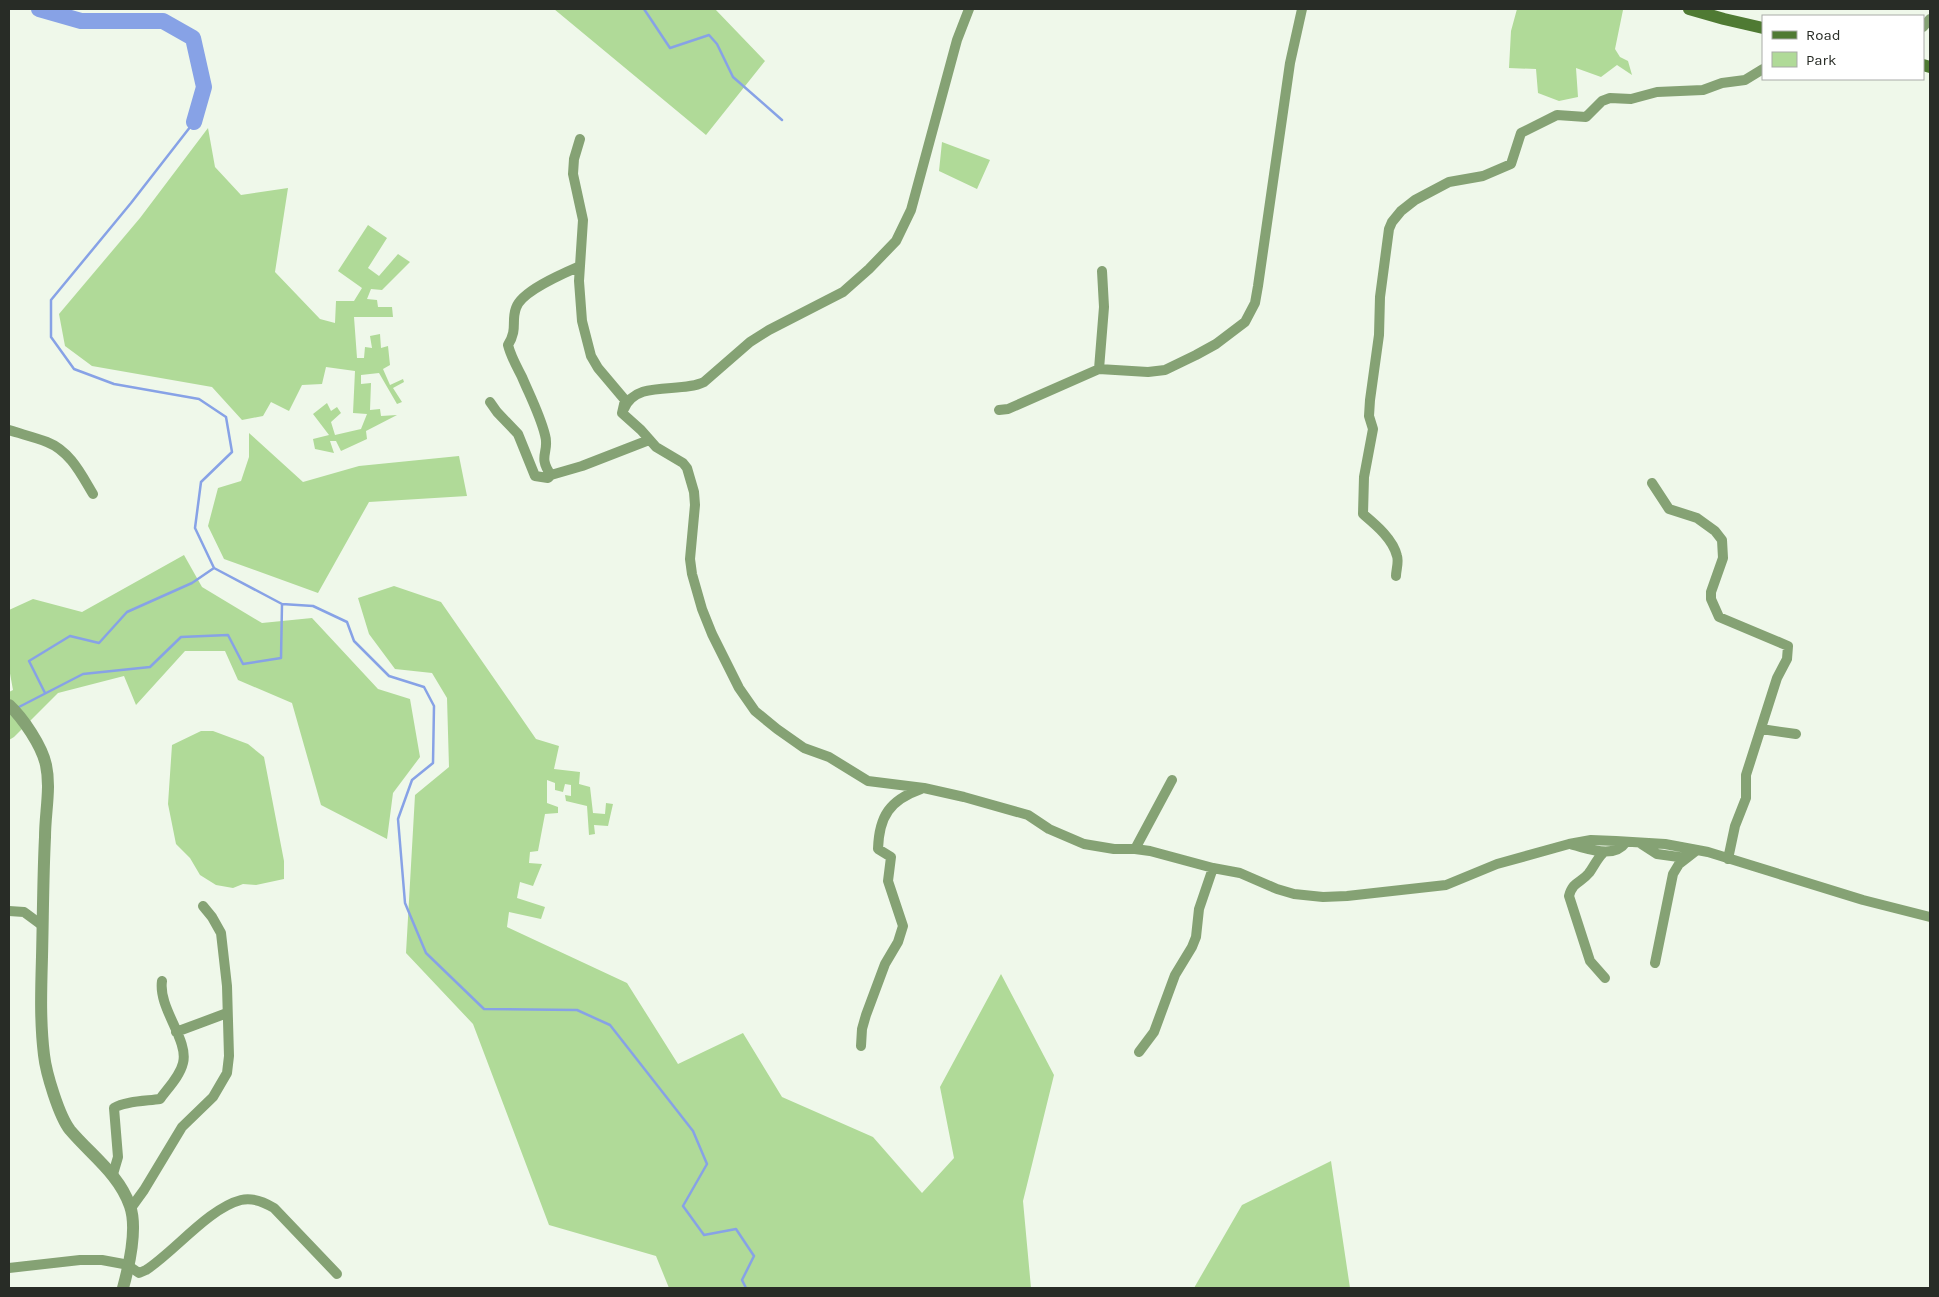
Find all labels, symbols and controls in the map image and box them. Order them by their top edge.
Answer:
legend [1762,15,1924,80]
text: Road [1806,26,1841,44]
text: Park [1806,51,1836,69]

